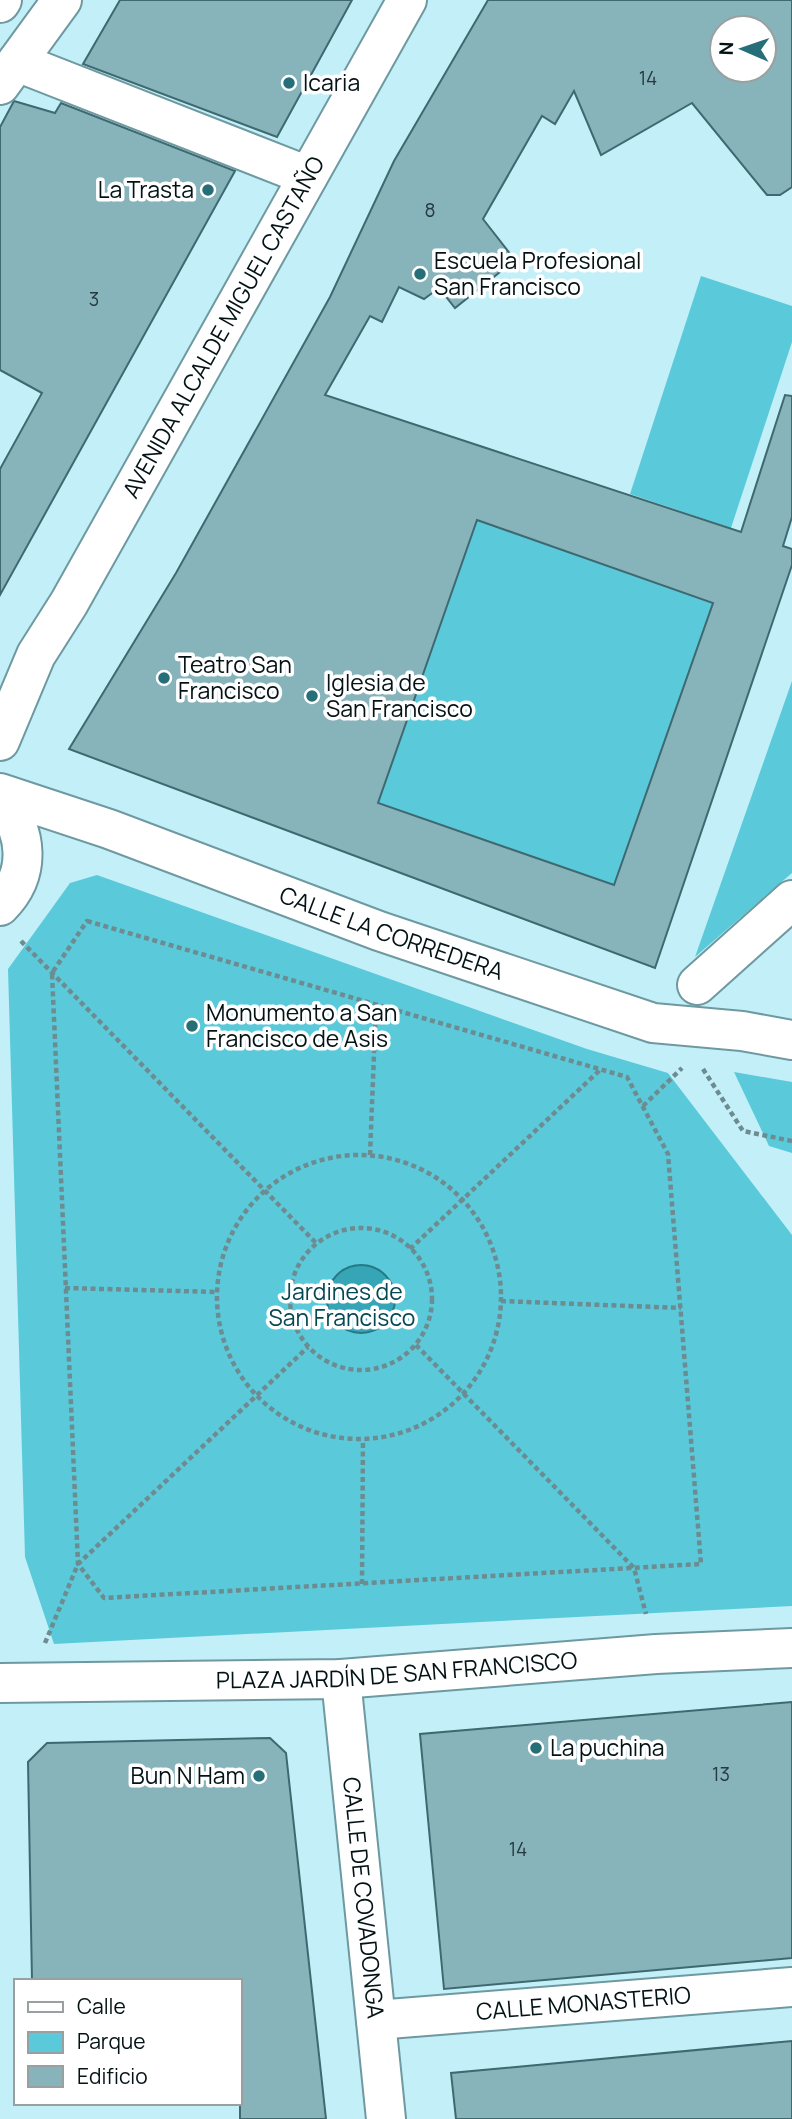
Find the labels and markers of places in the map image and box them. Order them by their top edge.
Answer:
place label: Icaria [303,66,360,98]
marker: Icaria [281,75,297,91]
place label: La Trasta [98,173,194,205]
marker: La Trasta [200,182,216,198]
place label: Escuela Profesional San Francisco [434,244,641,302]
marker: Escuela Profesional San Francisco [412,266,428,282]
place label: Teatro San Francisco [178,648,292,706]
place label: Iglesia de San Francisco [326,666,473,724]
marker: Teatro San Francisco [156,670,172,686]
marker: Iglesia de San Francisco [304,688,320,704]
place label: Monumento a San Francisco de Asis [206,996,397,1054]
marker: Monumento a San Francisco de Asis [184,1018,200,1034]
place label: La puchina [550,1731,665,1763]
marker: La puchina [528,1740,544,1756]
place label: Bun N Ham [131,1759,245,1791]
marker: Bun N Ham [251,1768,267,1784]

